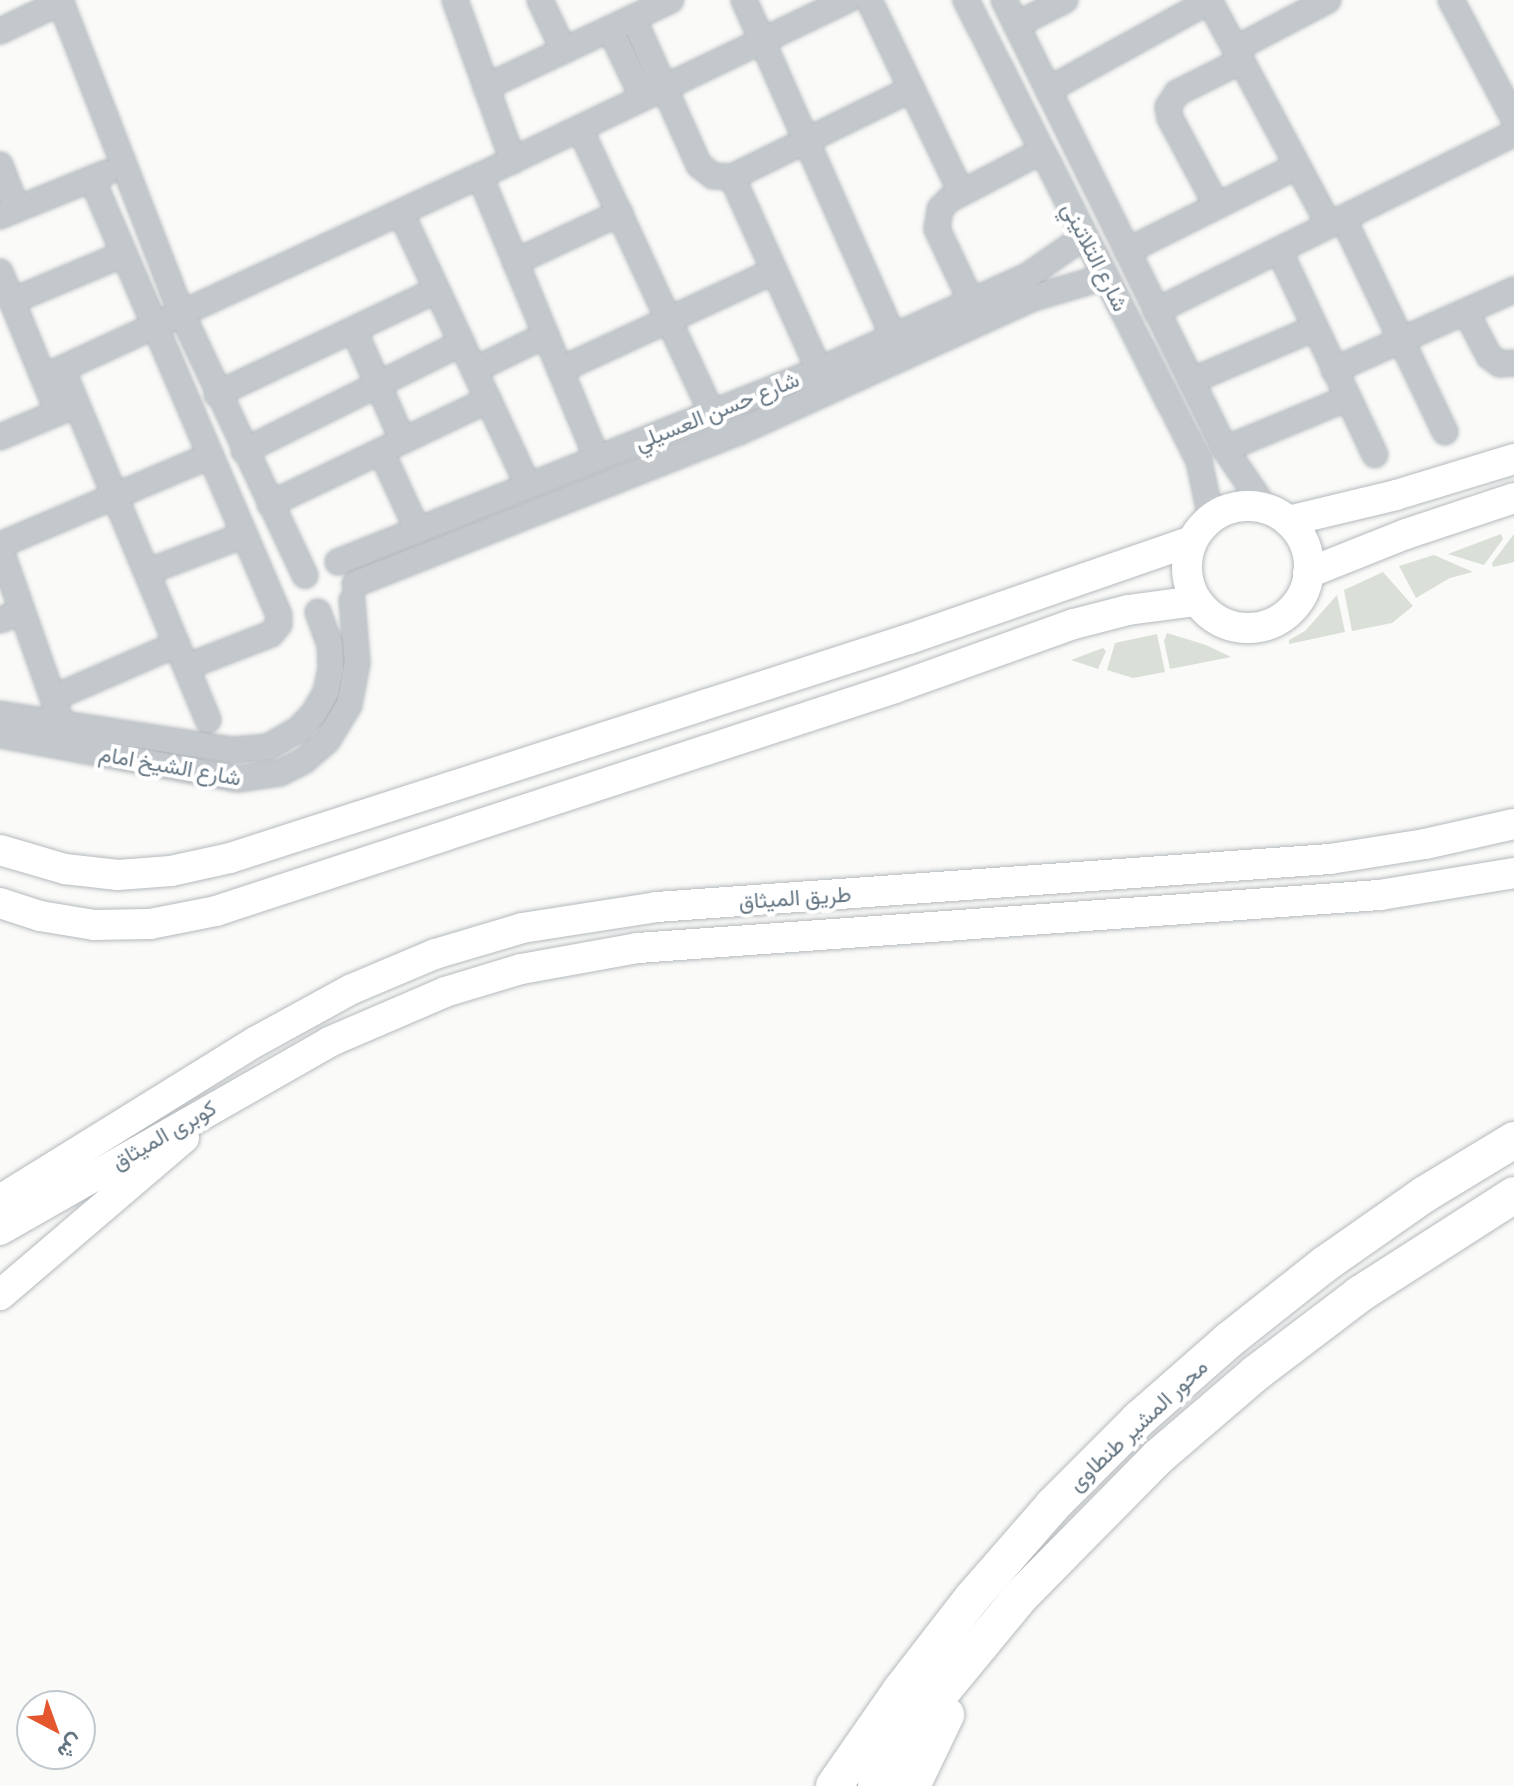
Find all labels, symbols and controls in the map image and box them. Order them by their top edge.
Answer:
street label: شارع التلاتيني [1056,198,1134,316]
street label: شارع حسن العسيلي [631,366,803,456]
street label: شارع الشيخ امام [97,741,243,791]
street label: طريق الميثاق [738,881,852,915]
street label: كوبرى الميثاق [107,1094,221,1176]
street label: محور المشير طنطاوى [1063,1354,1213,1496]
north arrow [16,1690,96,1770]
text: ش [52,1728,90,1766]

